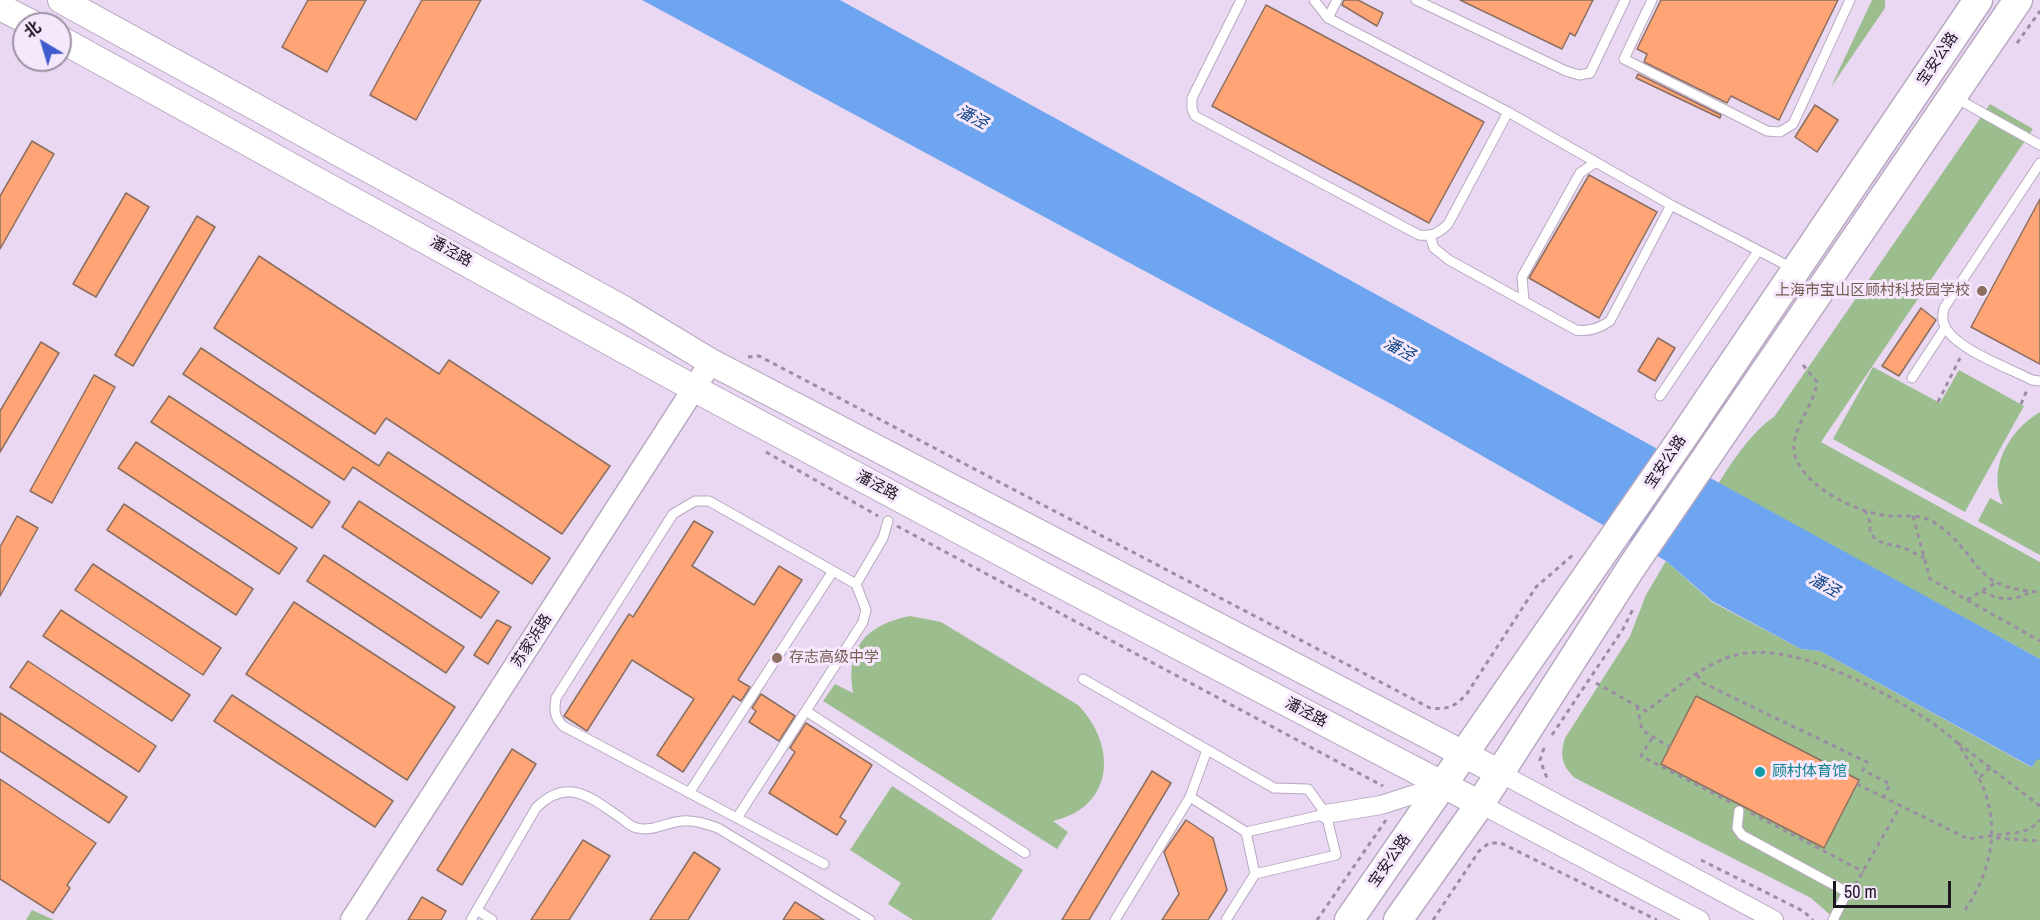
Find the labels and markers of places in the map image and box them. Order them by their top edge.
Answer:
place label: 上海市宝山区顾村科技园学校 [1775,282,1970,300]
marker: 上海市宝山区顾村科技园学校 [1975,284,1989,298]
place label: 存志高级中学 [789,649,879,667]
marker: 存志高级中学 [770,651,784,665]
place label: 顾村体育馆 [1772,763,1847,781]
marker: 顾村体育馆 [1753,765,1767,779]

